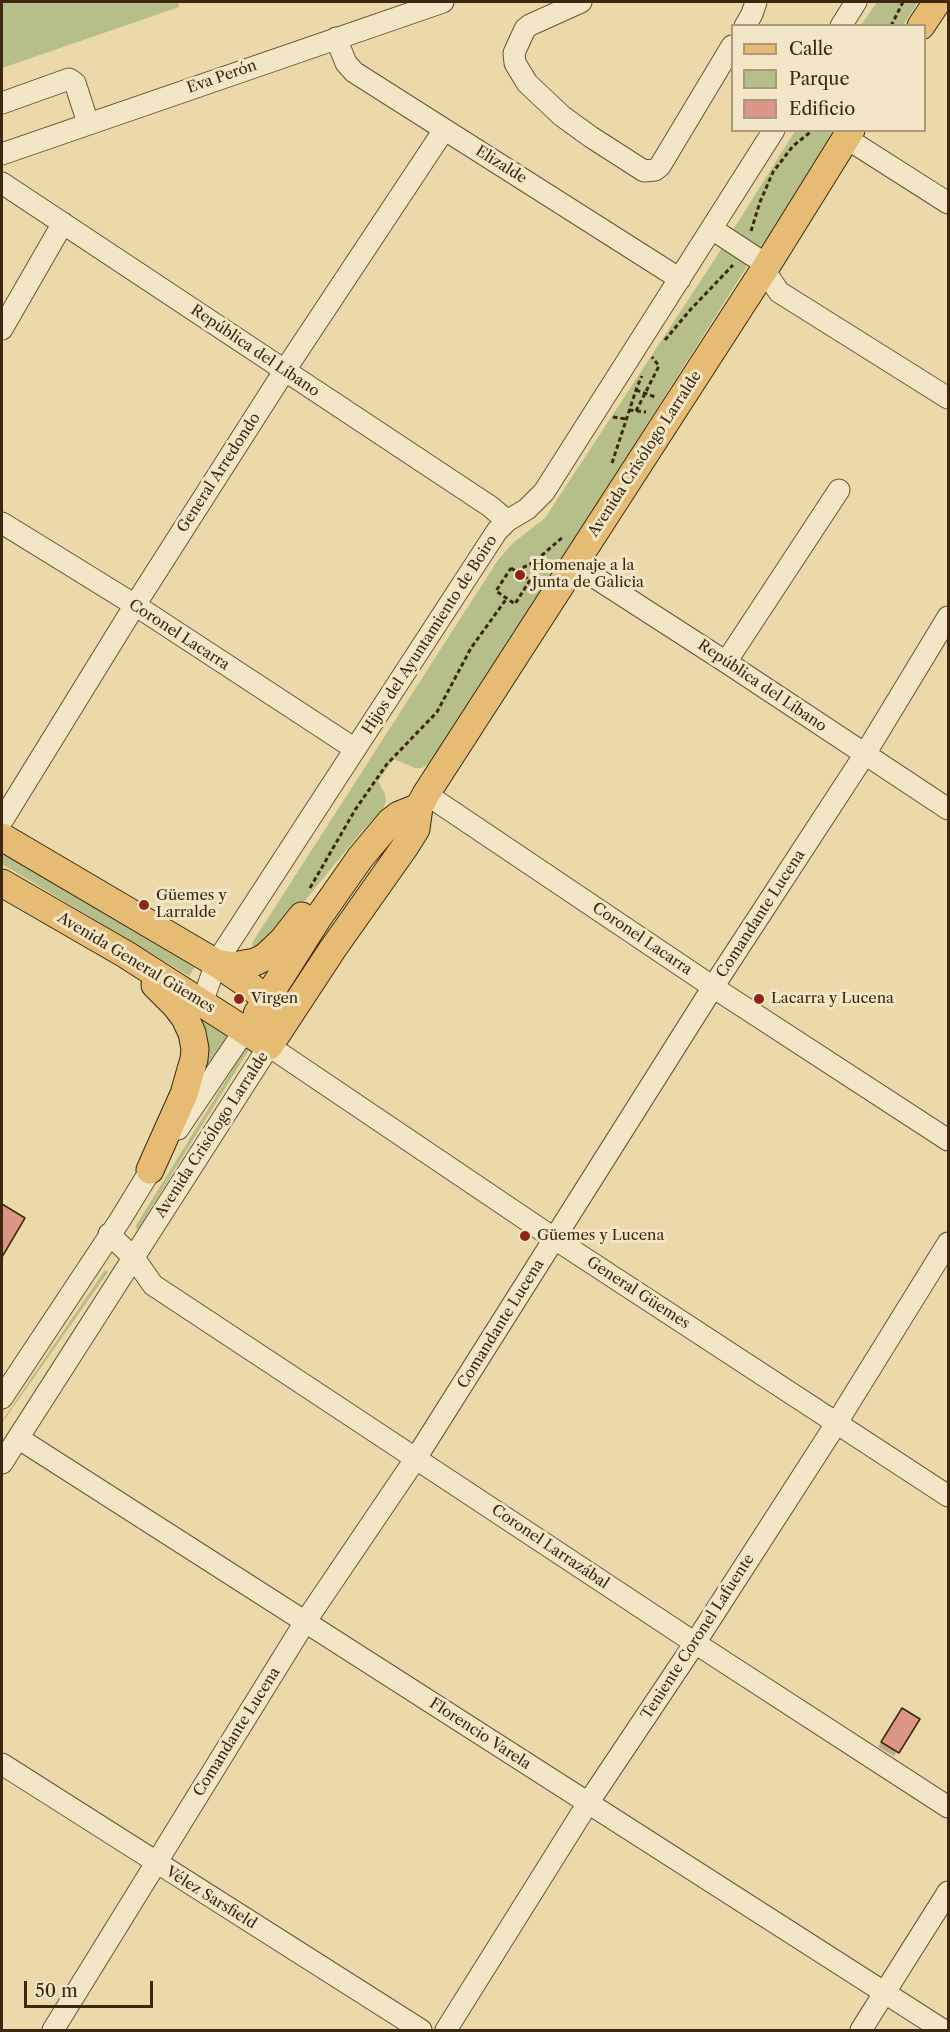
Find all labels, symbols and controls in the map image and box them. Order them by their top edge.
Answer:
legend [731,24,926,132]
text: Calle [789,38,833,60]
street label: Eva Perón [185,57,259,97]
text: Parque [789,68,850,90]
text: Edificio [789,98,855,120]
street label: Elizalde [472,142,530,188]
street label: República del Líbano [187,301,323,401]
street label: Avenida Crisólogo Larralde [585,368,705,540]
street label: General Arredondo [174,410,264,536]
street label: Hijos del Ayuntamiento de Boiro [359,532,501,738]
place label: Homenaje a la Junta de Galicia [532,557,644,592]
marker: Homenaje a la Junta de Galicia [513,568,527,582]
street label: Coronel Lacarra [125,596,233,674]
street label: República del Líbano [694,636,830,736]
street label: Comandante Lucena [713,847,809,981]
place label: Güemes y Larralde [156,887,227,922]
marker: Güemes y Larralde [137,898,151,912]
street label: Coronel Lacarra [589,899,695,979]
street label: Avenida General Güemes [54,909,218,1017]
place label: Virgen [251,990,298,1008]
place label: Lacarra y Lucena [771,990,894,1008]
marker: Virgen [232,992,246,1006]
marker: Lacarra y Lucena [752,992,766,1006]
street label: Avenida Crisólogo Larralde [152,1049,272,1221]
place label: Güemes y Lucena [537,1227,664,1245]
marker: Güemes y Lucena [518,1229,532,1243]
street label: General Güemes [583,1253,693,1333]
street label: Comandante Lucena [454,1256,548,1392]
street label: Coronel Larrazábal [488,1501,612,1593]
street label: Teniente Coronel Lafuente [638,1551,758,1723]
street label: Comandante Lucena [190,1664,284,1800]
street label: Florencio Varela [426,1695,534,1773]
street label: Vélez Sarsfield [162,1863,260,1933]
scale bar [27,1969,156,2007]
text: 50 m [35,1980,78,2002]

